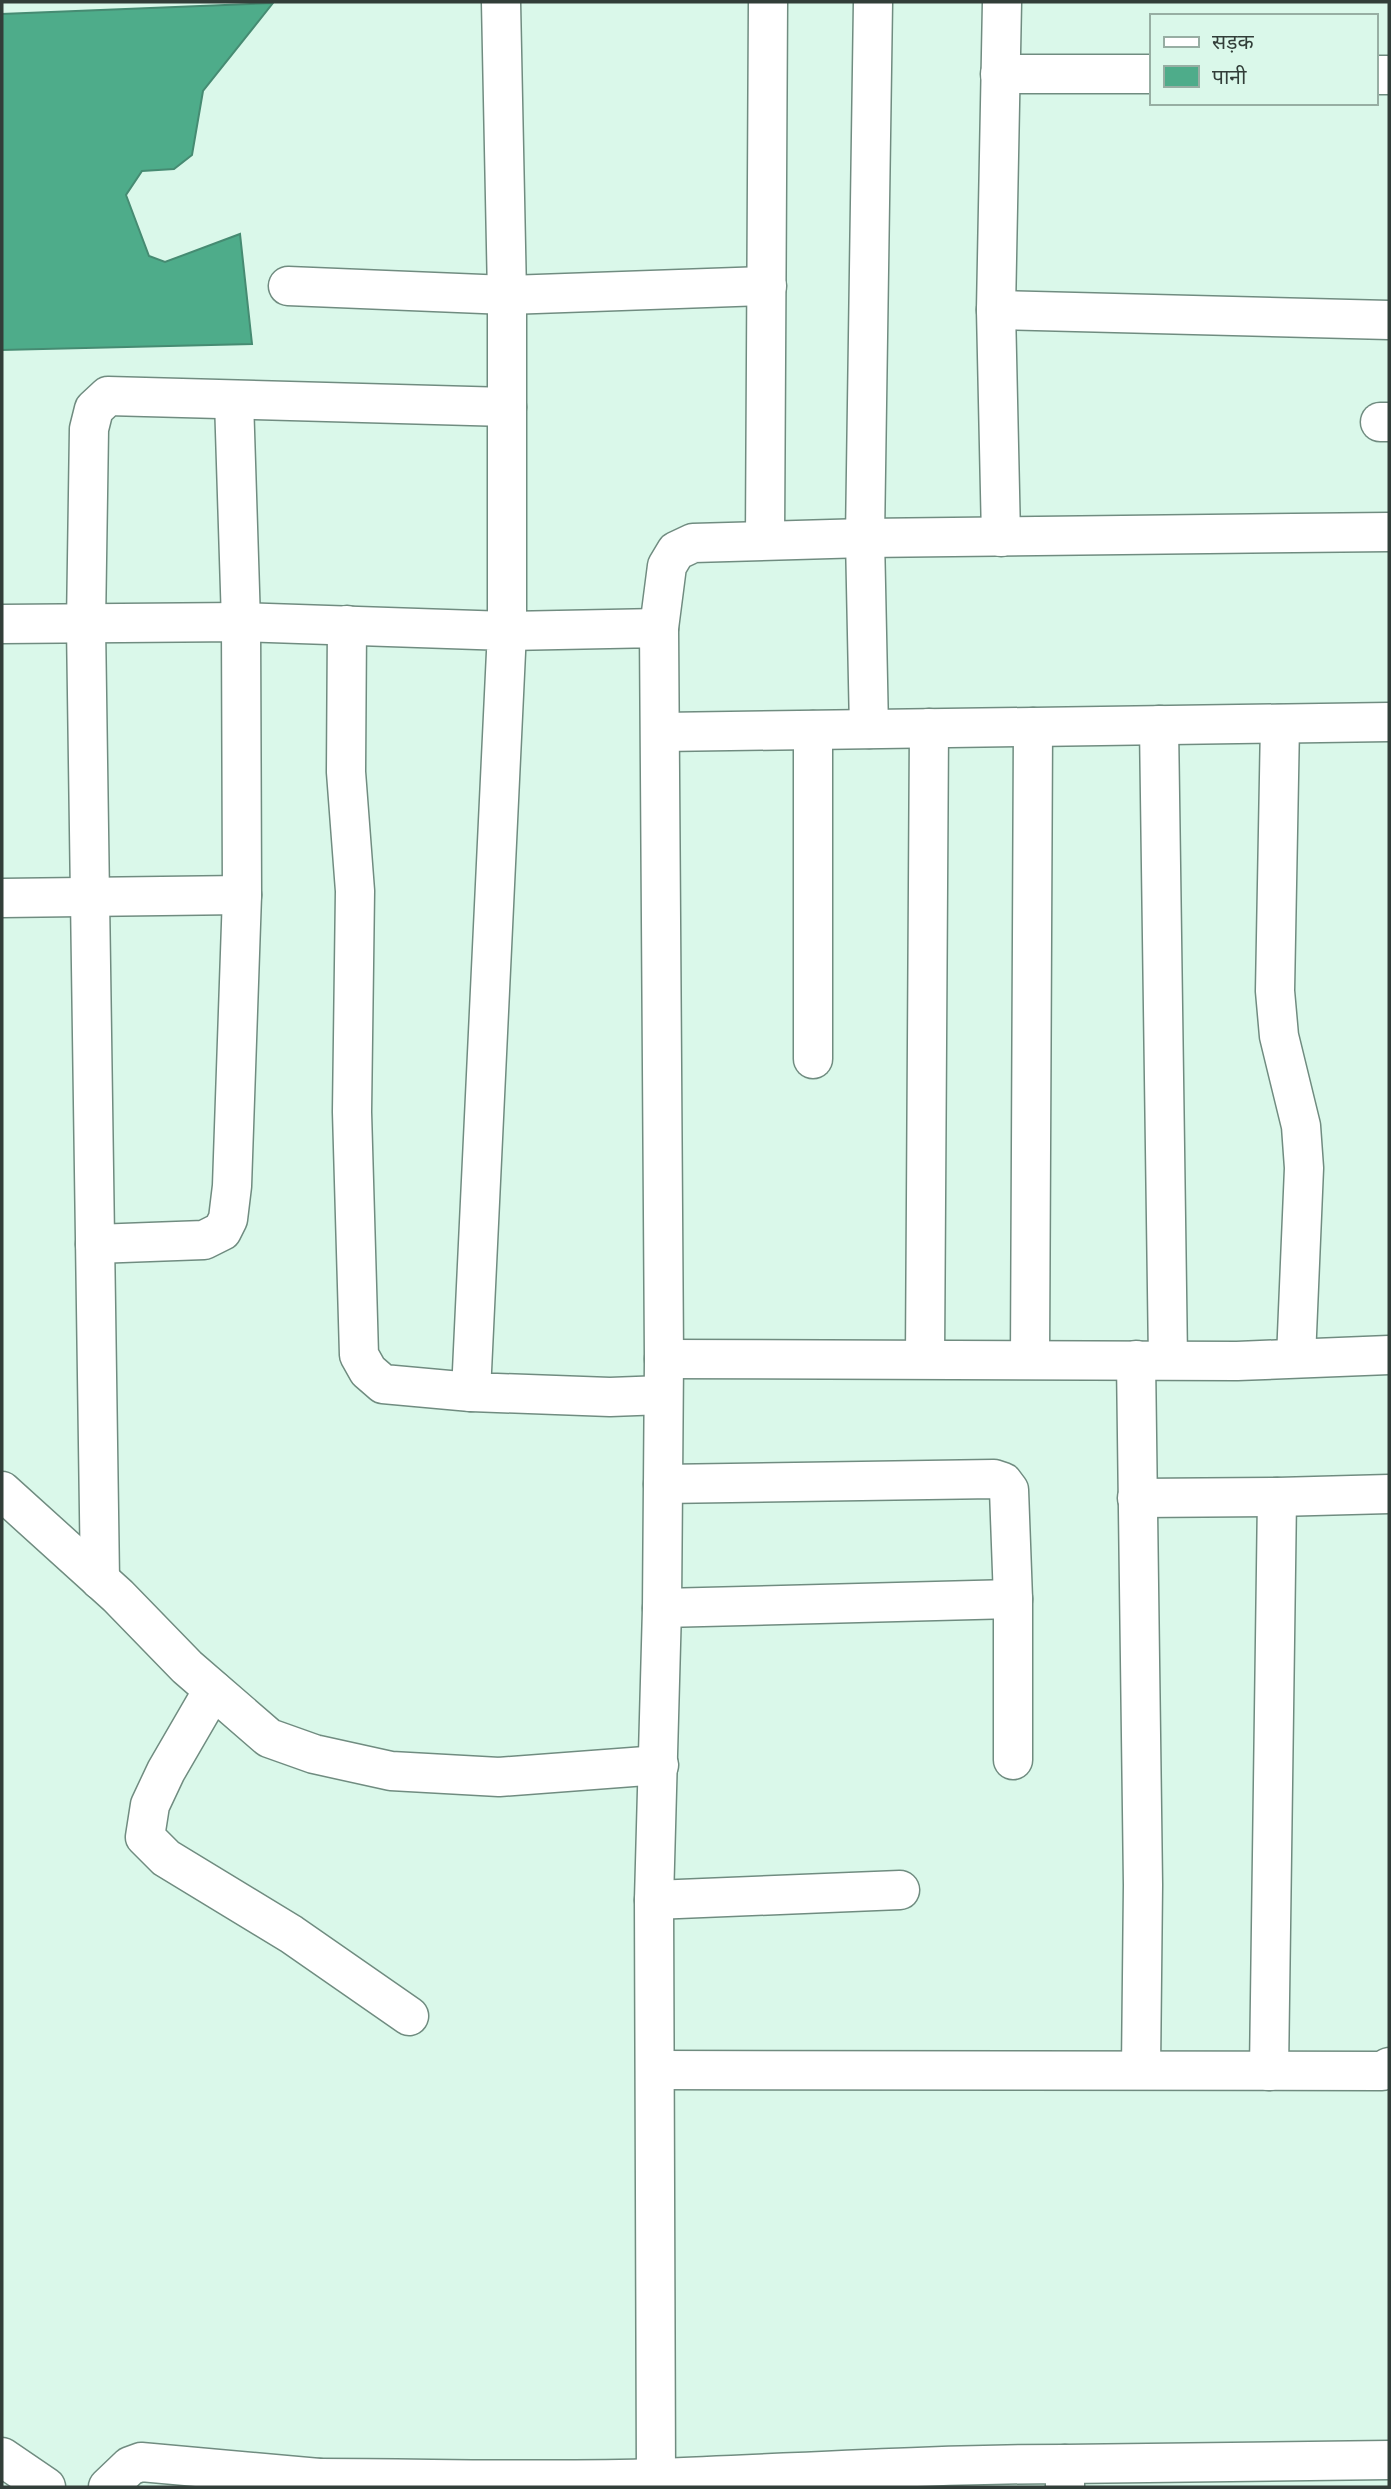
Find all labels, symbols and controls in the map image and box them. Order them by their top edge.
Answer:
legend [1150,14,1377,105]
text: सड़क [1212,27,1254,55]
text: पानी [1212,62,1247,90]

